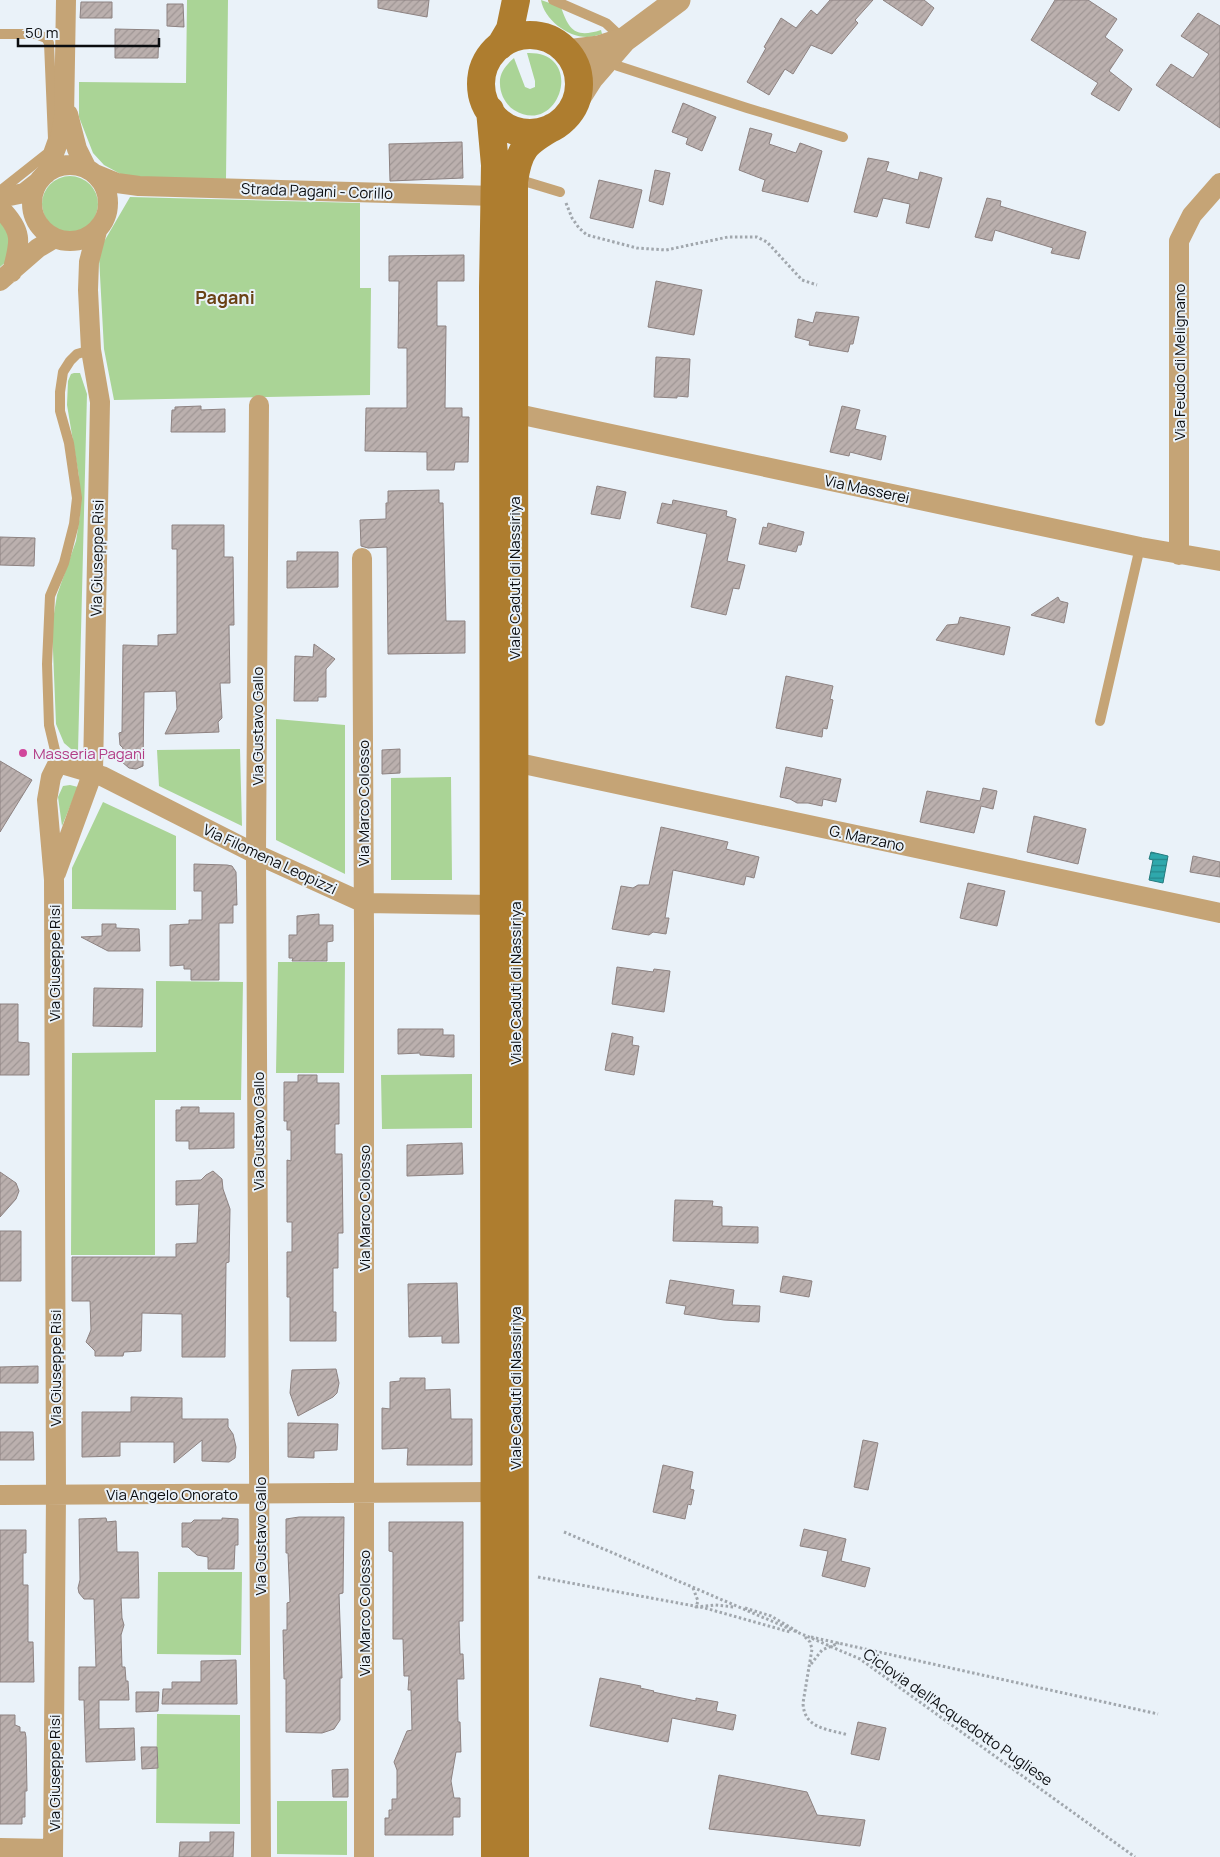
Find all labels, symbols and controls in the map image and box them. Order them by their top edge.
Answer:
scale bar [18,15,159,47]
text: 50 m [25,22,59,43]
street label: Strada Pagani - Corillo [241,178,394,204]
street label: Via Feudo di Melignano [1169,283,1190,440]
district label: Pagani [195,285,255,309]
street label: Via Masserei [822,470,912,508]
street label: Viale Caduti di Nassiriya [504,496,525,660]
street label: Via Giuseppe Risi [85,499,109,617]
street label: Via Gustavo Gallo [247,666,268,785]
street label: Via Marco Colosso [353,740,374,866]
place label: Masseria Pagani [33,743,145,764]
marker: Masseria Pagani [17,747,29,759]
street label: Via Filomena Leopizzi [200,819,340,899]
street label: G. Marzano [827,820,907,856]
street label: Viale Caduti di Nassiriya [505,901,526,1065]
street label: Via Giuseppe Risi [44,905,65,1021]
street label: Via Gustavo Gallo [248,1071,269,1190]
street label: Via Marco Colosso [354,1145,375,1271]
street label: Viale Caduti di Nassiriya [505,1306,526,1470]
street label: Via Giuseppe Risi [45,1310,66,1426]
street label: Via Gustavo Gallo [250,1476,271,1595]
street label: Via Angelo Onorato [106,1484,238,1505]
street label: Via Marco Colosso [354,1550,375,1676]
street label: Ciclovia dell'Acquedotto Pugliese [859,1643,1057,1791]
street label: Via Giuseppe Risi [44,1715,65,1831]

